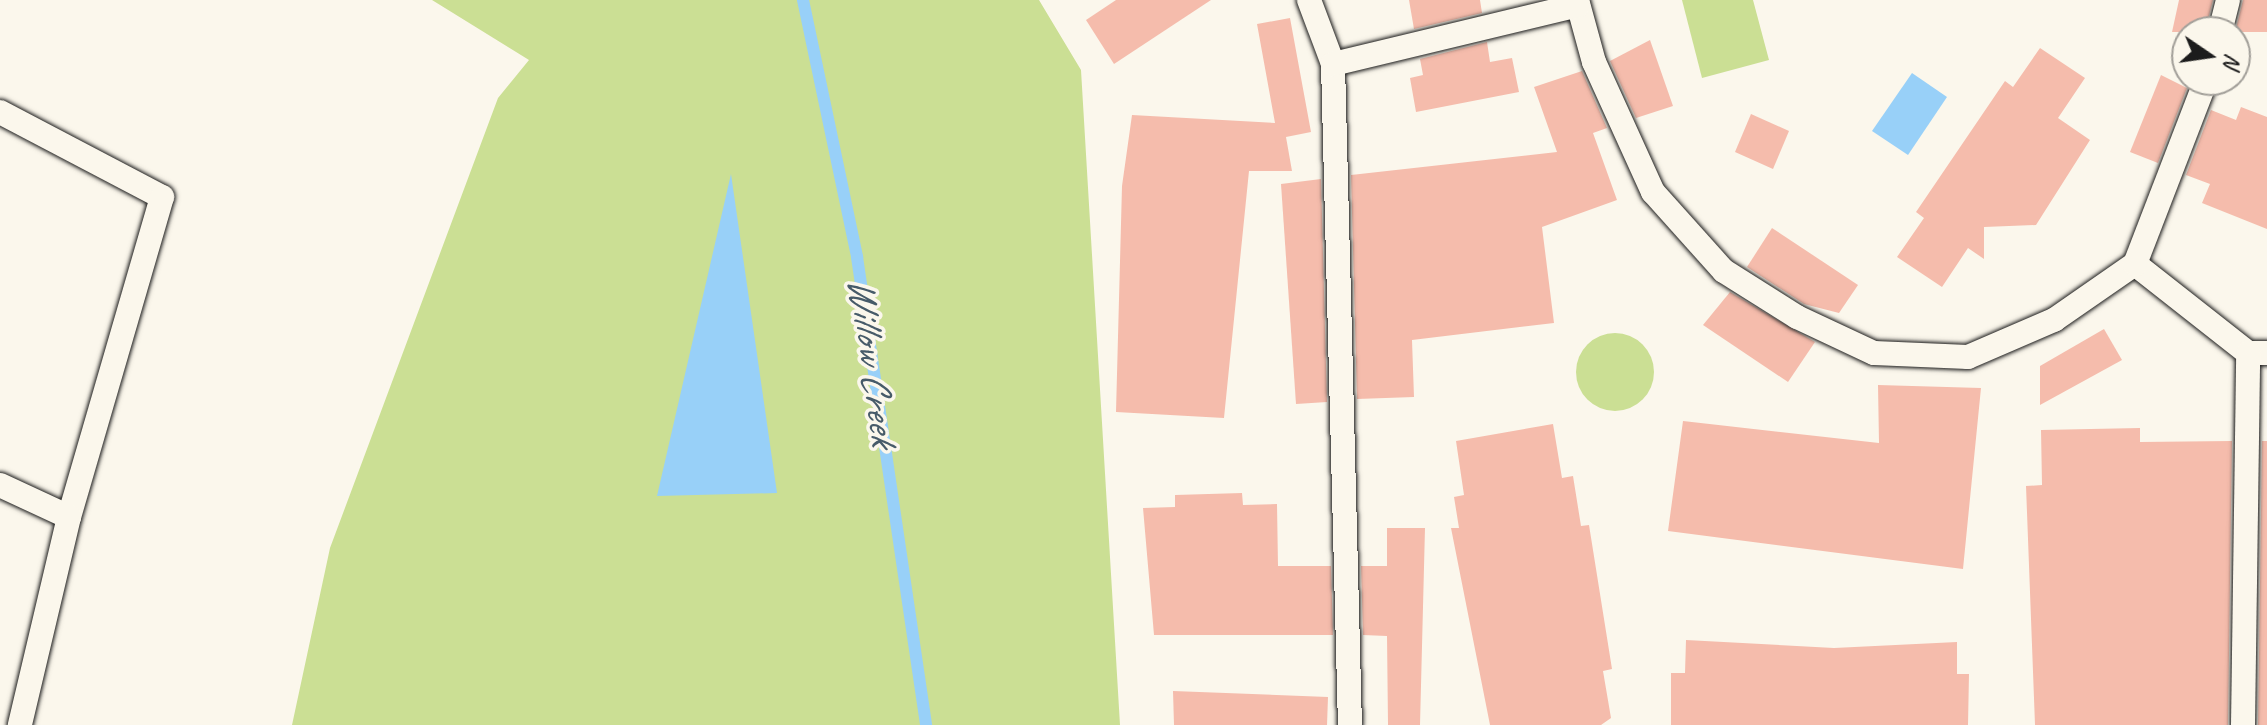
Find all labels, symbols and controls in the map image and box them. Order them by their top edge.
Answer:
north arrow [2171,16,2251,96]
text: N [2217,51,2248,71]
water label: Willow Creek [837,274,909,448]

